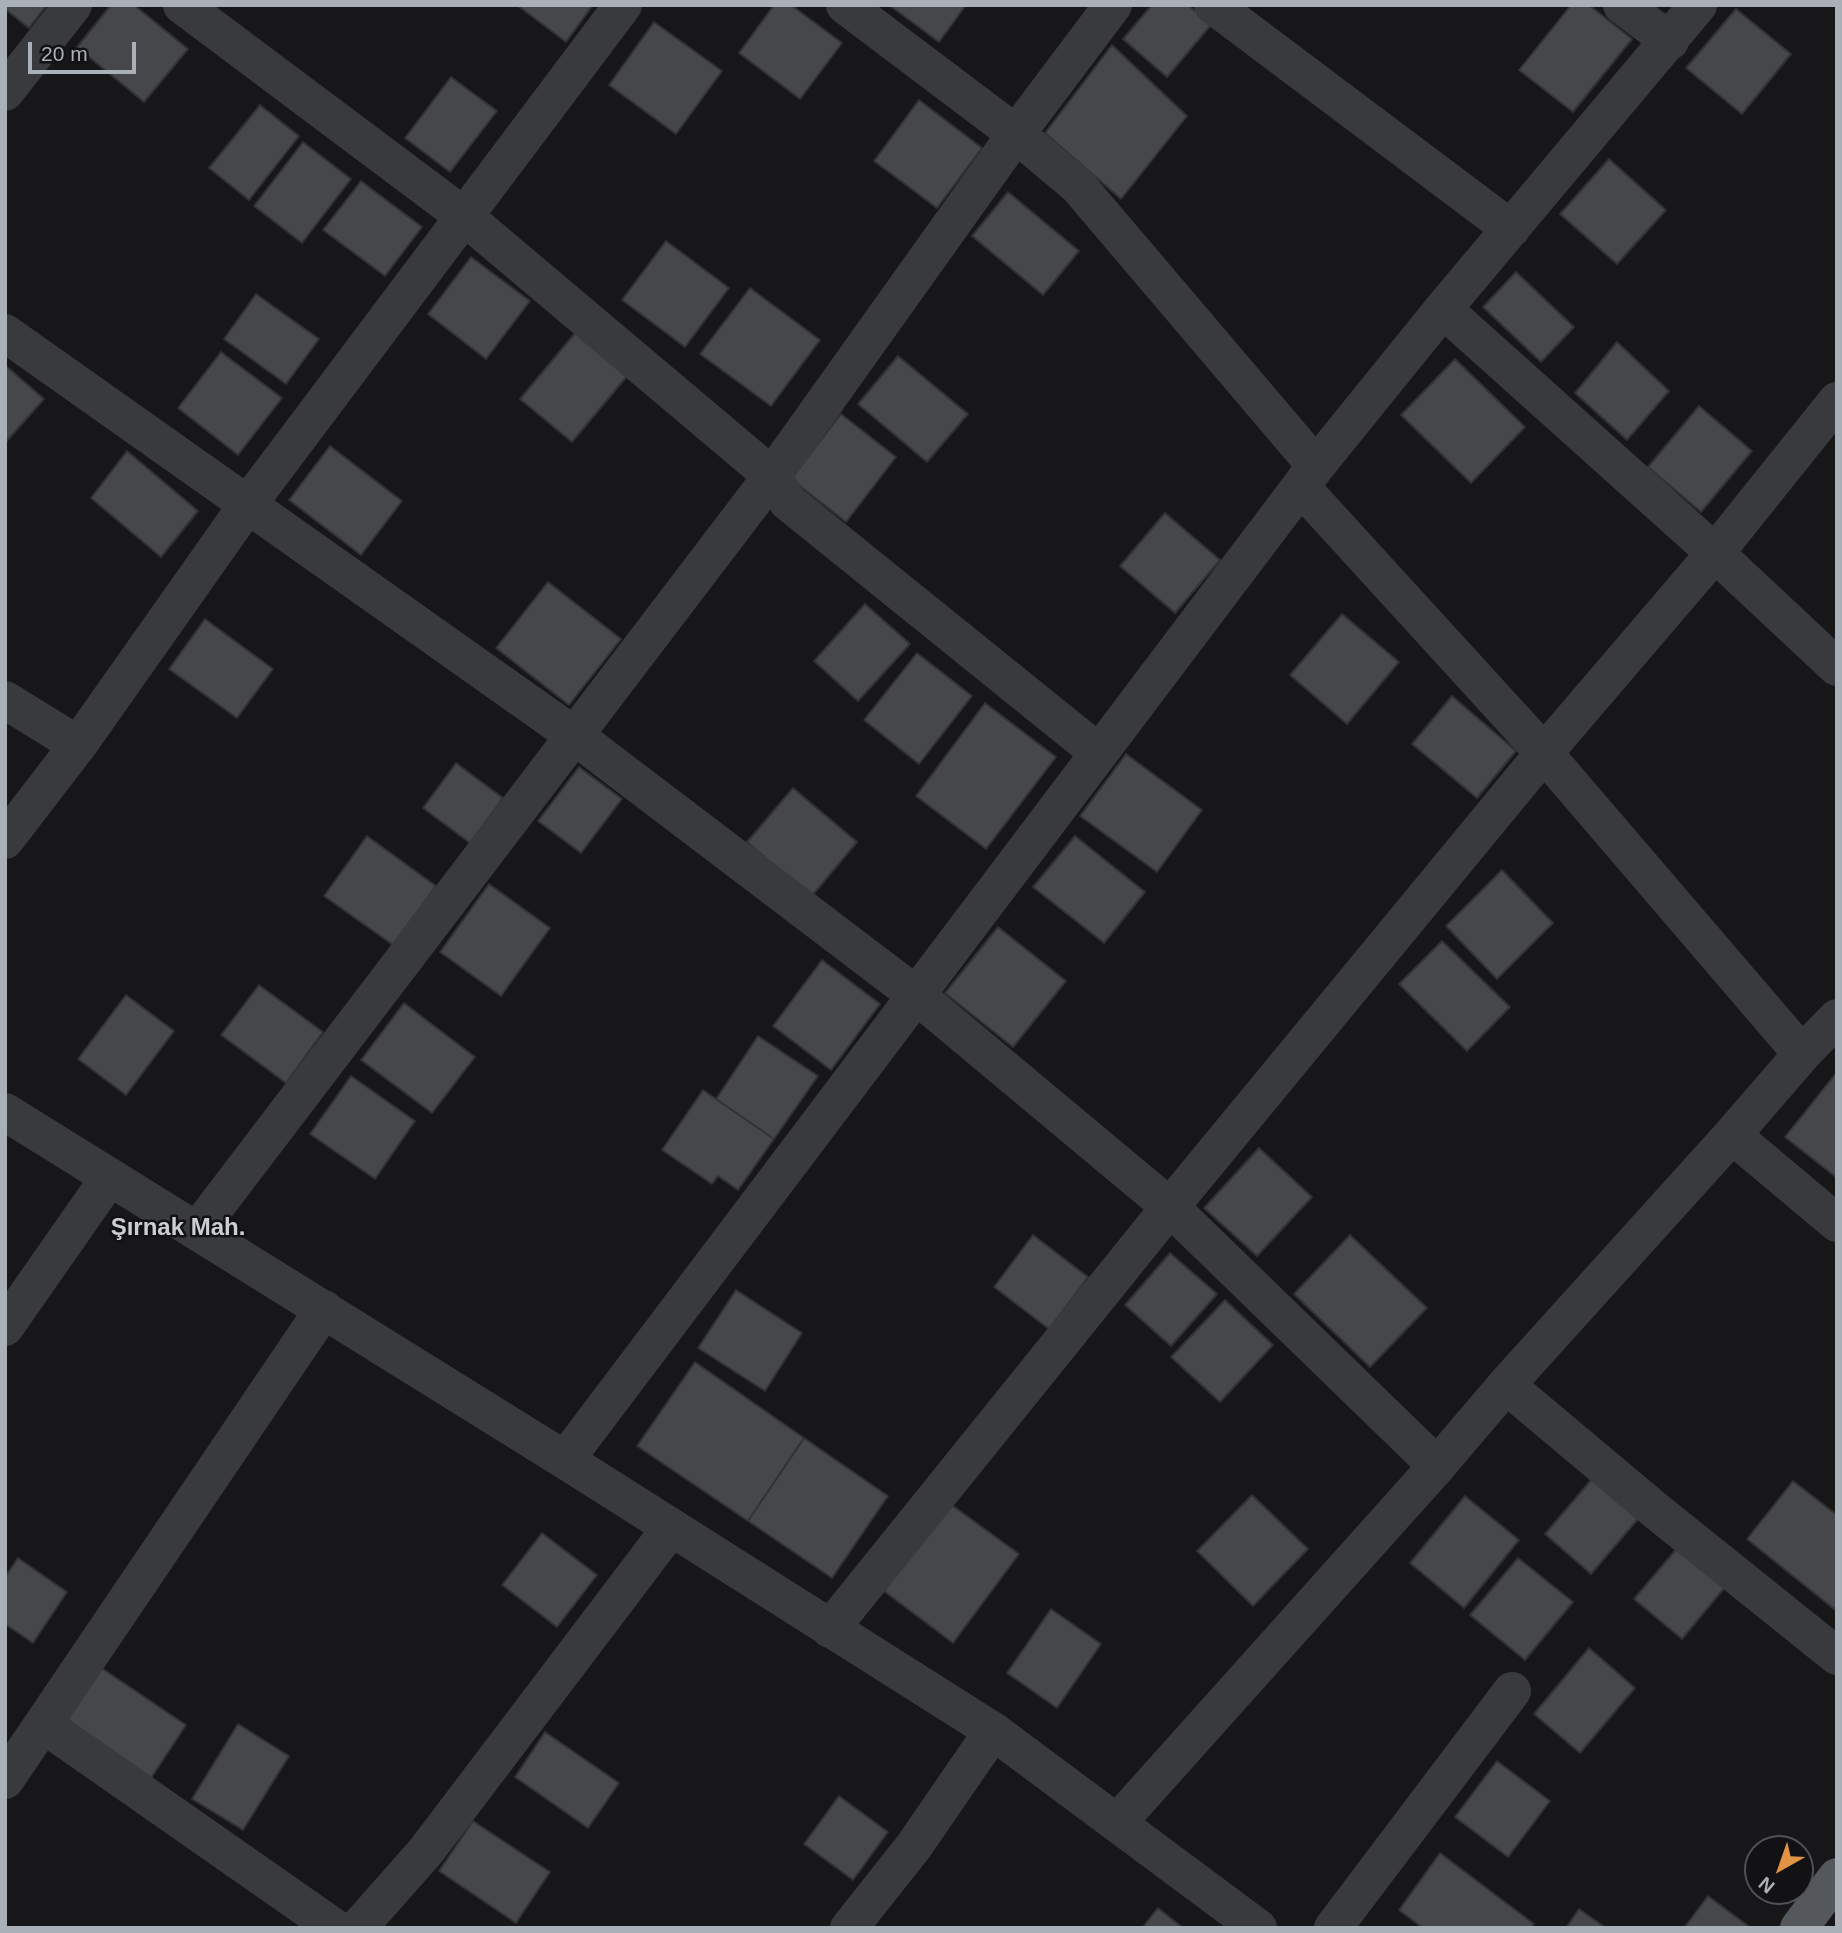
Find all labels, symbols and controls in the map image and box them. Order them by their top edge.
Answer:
scale bar [32,28,140,72]
text: 20 m [41,42,88,65]
district label: Şırnak Mah. [111,1214,245,1242]
north arrow [1744,1835,1814,1905]
text: N [1754,1872,1778,1897]

